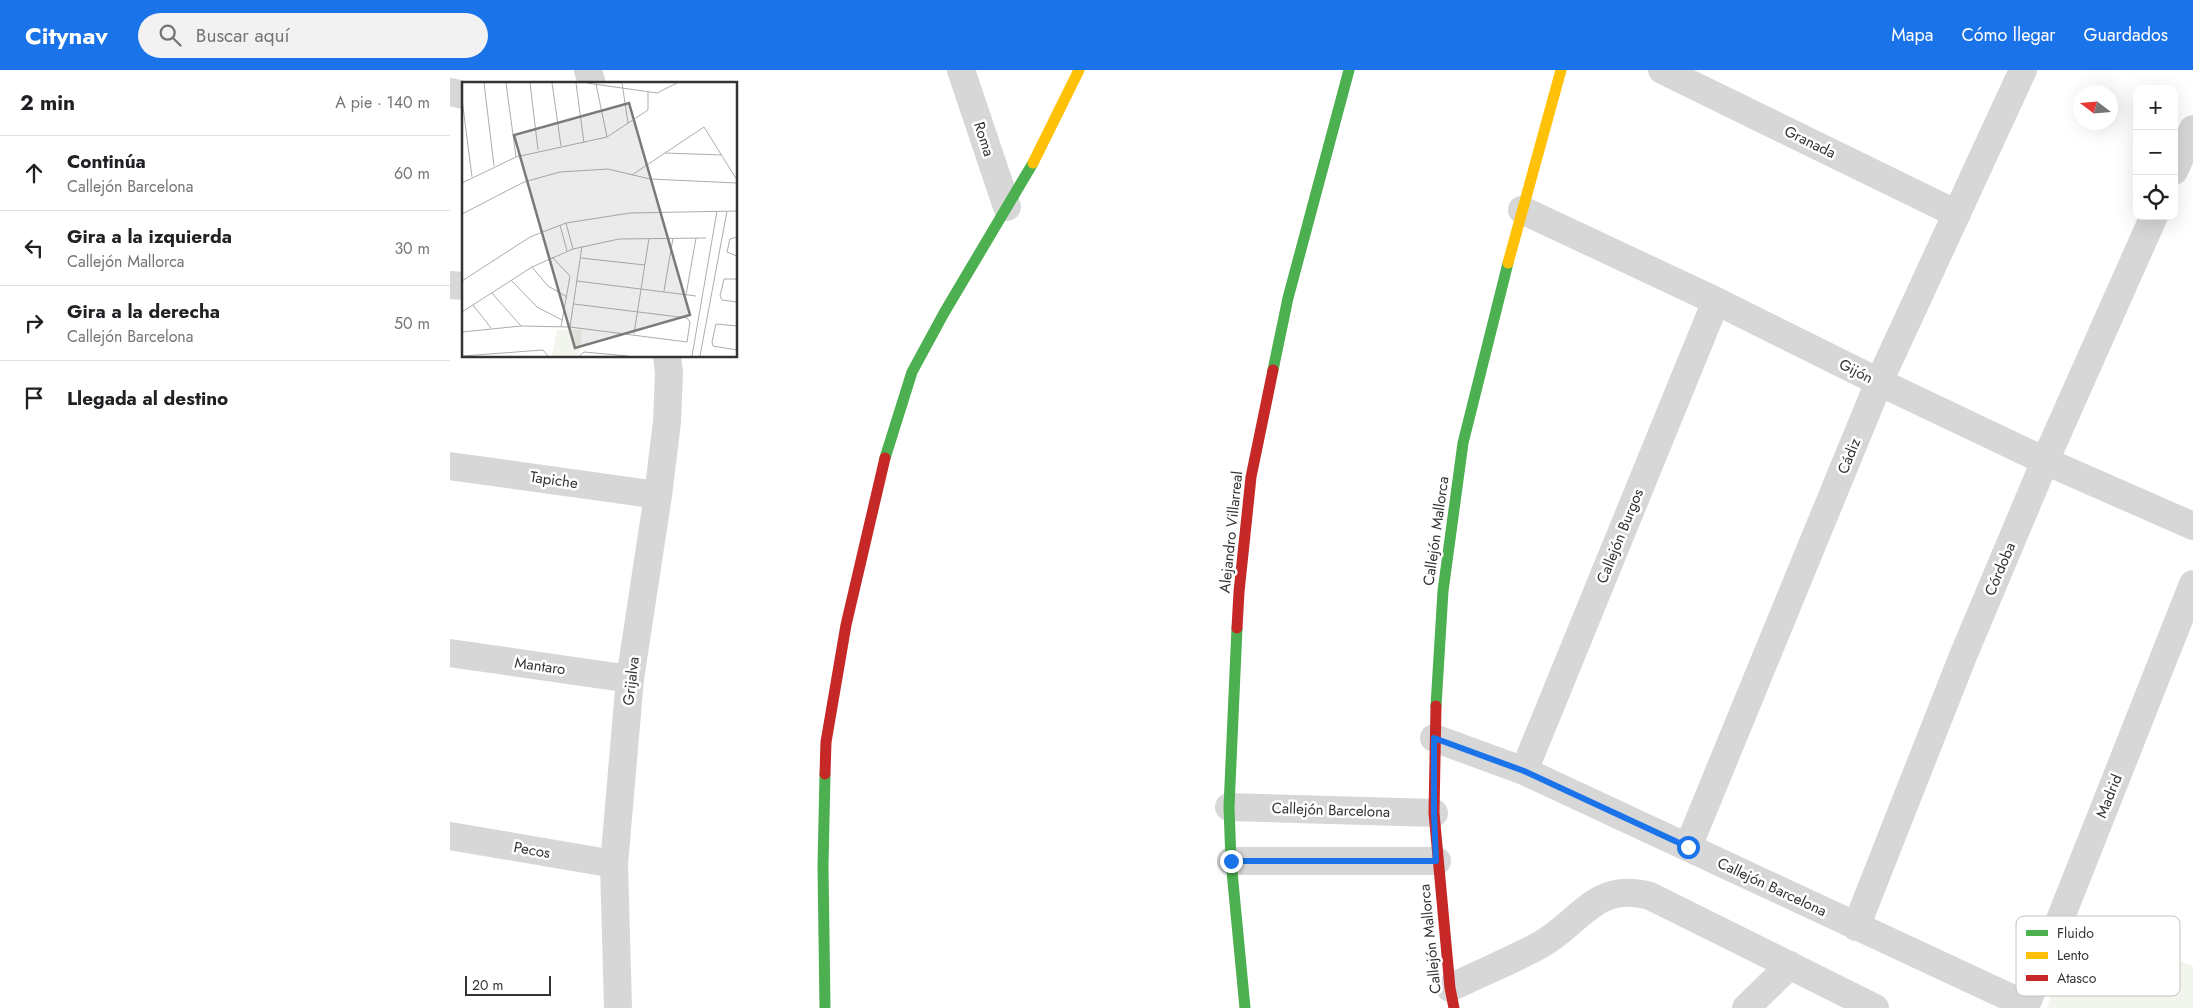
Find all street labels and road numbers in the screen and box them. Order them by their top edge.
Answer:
street label: Roma [968,119,1000,159]
street label: Granada [1781,120,1839,164]
street label: Gijón [1835,353,1877,389]
street label: Cádiz [1832,435,1866,477]
street label: Tapiche [529,466,580,494]
street label: Alejandro Villarreal [1214,470,1248,594]
street label: Callejón Mallorca [1417,475,1455,587]
street label: Callejón Burgos [1591,485,1649,587]
street label: Córdoba [1979,539,2021,599]
street label: Mantaro [513,652,567,680]
street label: Grijalva [617,655,645,707]
street label: Madrid [2090,771,2128,821]
street label: Callejón Barcelona [1271,797,1391,823]
street label: Pecos [512,836,552,864]
street label: Callejón Barcelona [1714,852,1830,922]
street label: Callejón Mallorca [1413,883,1447,995]

